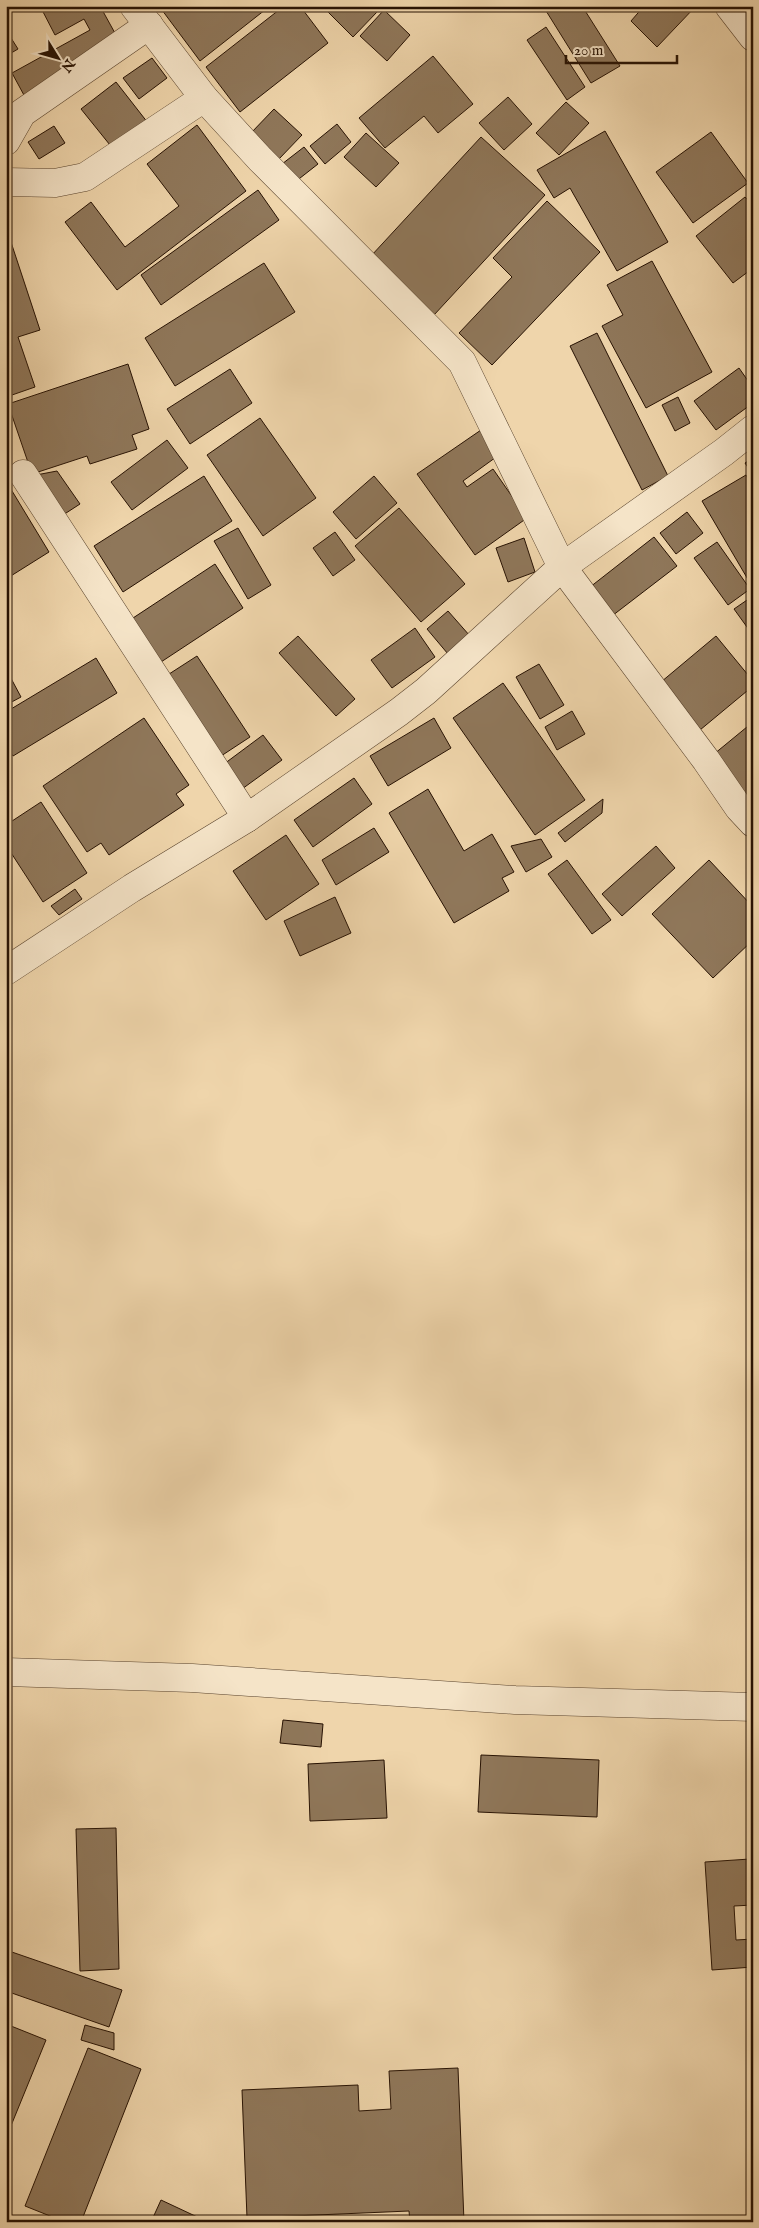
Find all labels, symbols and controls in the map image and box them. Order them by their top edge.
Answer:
north arrow [32,32,82,82]
scale bar [566,32,678,64]
text: 20 m [574,41,604,60]
text: N [57,54,79,75]

